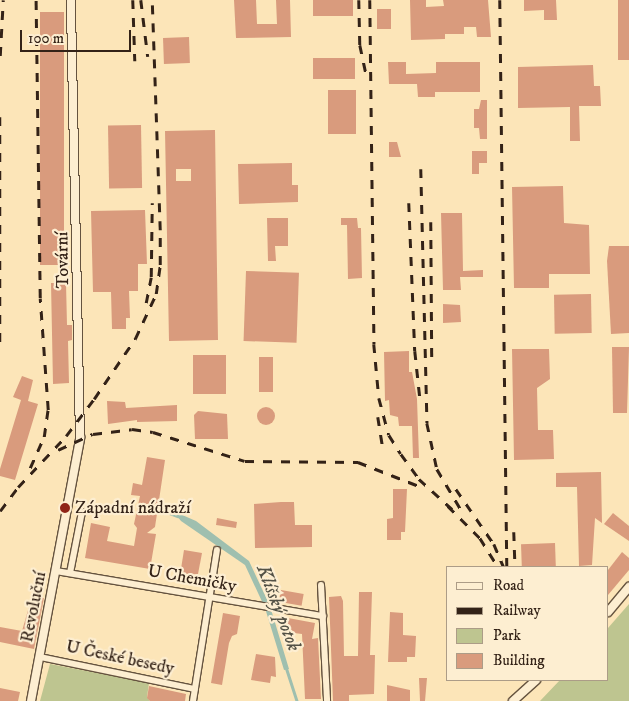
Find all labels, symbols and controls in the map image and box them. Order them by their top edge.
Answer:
scale bar [22,20,134,52]
text: 100 m [28,29,64,48]
street label: Tovární [52,231,74,289]
place label: Západní nádraží [75,497,191,519]
marker: Západní nádraží [59,502,71,514]
street label: U Chemičky [146,561,238,597]
water label: Klíšský potok [251,562,305,654]
legend [446,566,609,681]
street label: Revoluční [17,570,51,644]
text: Road [493,576,524,595]
text: Railway [493,601,541,620]
text: Park [493,626,521,645]
street label: U České besedy [64,636,176,680]
text: Building [493,651,545,670]

